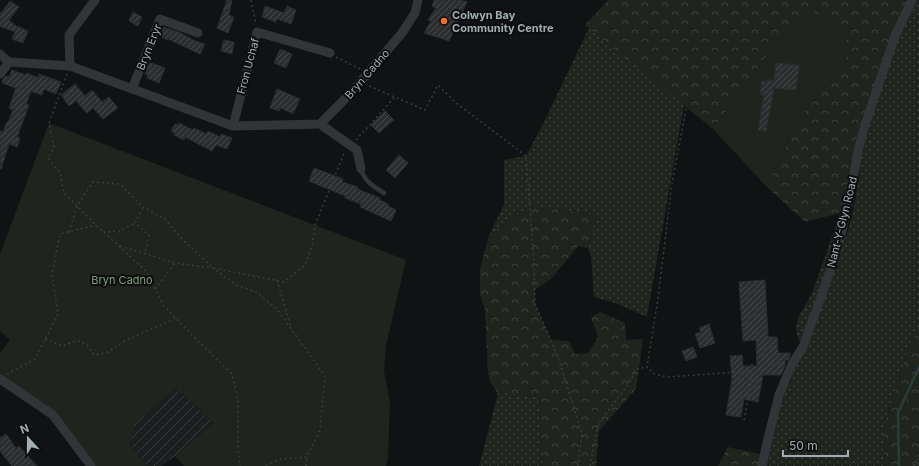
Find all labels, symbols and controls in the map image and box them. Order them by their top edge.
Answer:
place label: Colwyn Bay Community Centre [452,8,554,35]
marker: Colwyn Bay Community Centre [439,16,449,26]
street label: Bryn Eryr [133,22,165,72]
street label: Fron Uchaf [234,36,262,96]
street label: Bryn Cadno [342,46,393,102]
street label: Nant-Y-Glyn Road [824,175,860,269]
park label: Bryn Cadno [91,273,153,287]
north arrow [8,418,48,458]
text: N [18,421,31,437]
scale bar [783,432,848,458]
text: 50 m [789,438,818,453]

